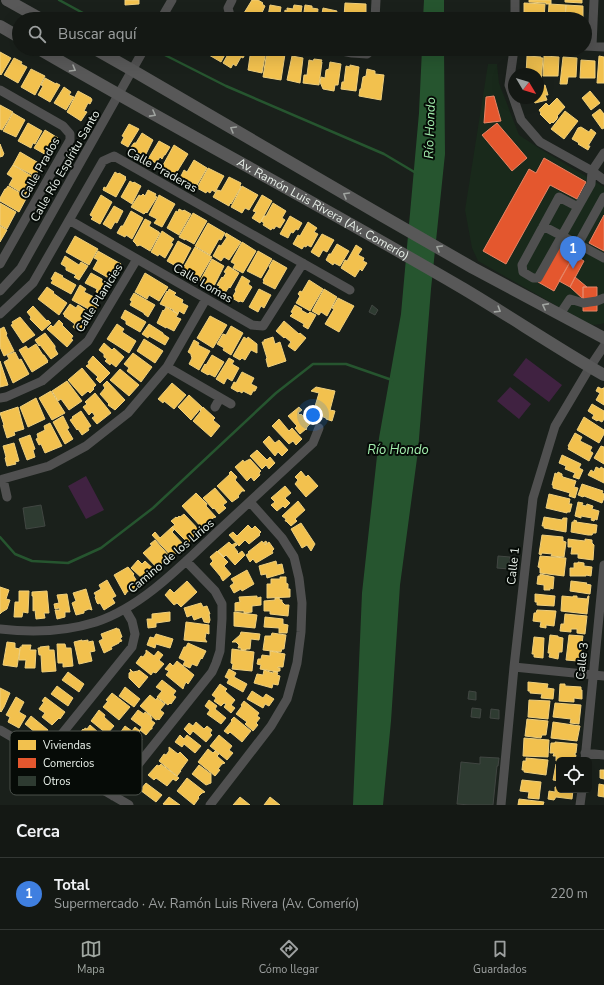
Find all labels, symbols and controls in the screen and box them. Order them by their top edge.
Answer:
search box [12,12,592,56]
icon: search [26,23,48,45]
text: Buscar aquí [58,24,136,44]
one-way arrow [69,64,76,71]
north arrow [508,68,544,104]
water label: Río Hondo [420,97,440,159]
street label: Calle Río Espíritu Santo [27,107,104,225]
one-way arrow [148,109,156,117]
one-way arrow [230,127,237,134]
street label: Calle Prados [16,134,64,202]
street label: Calle Praderas [124,144,200,196]
street label: Av. Ramón Luis Rivera (Av. Comerío) [234,154,412,264]
one-way arrow [343,192,350,199]
pin: 1 [560,236,586,269]
one-way arrow [436,246,443,253]
street label: Calle Lomas [170,259,236,307]
street label: Calle Planicies [71,260,127,335]
one-way arrow [542,304,549,311]
one-way arrow [494,306,501,313]
your location [303,405,323,425]
water label: Río Hondo [367,441,429,459]
street label: Camino de los Lirios [124,515,218,597]
street label: Calle 1 [503,546,523,586]
street label: Calle 3 [572,641,592,681]
legend [10,731,142,795]
text: Viviendas [42,738,91,753]
text: Comercios [43,756,94,771]
map controls [556,757,592,793]
button: locate [556,757,592,793]
text: Otros [43,774,71,789]
text: Cerca [16,820,60,843]
text: Total [54,875,89,895]
text: 1 [25,885,33,903]
text: 220 m [550,885,588,903]
text: Supermercado · Av. Ramón Luis Rivera (Av. Comerío) [54,895,359,913]
tab: Mapa [77,938,105,977]
tab: Cómo llegar [259,938,319,977]
tab: Guardados [473,938,527,977]

